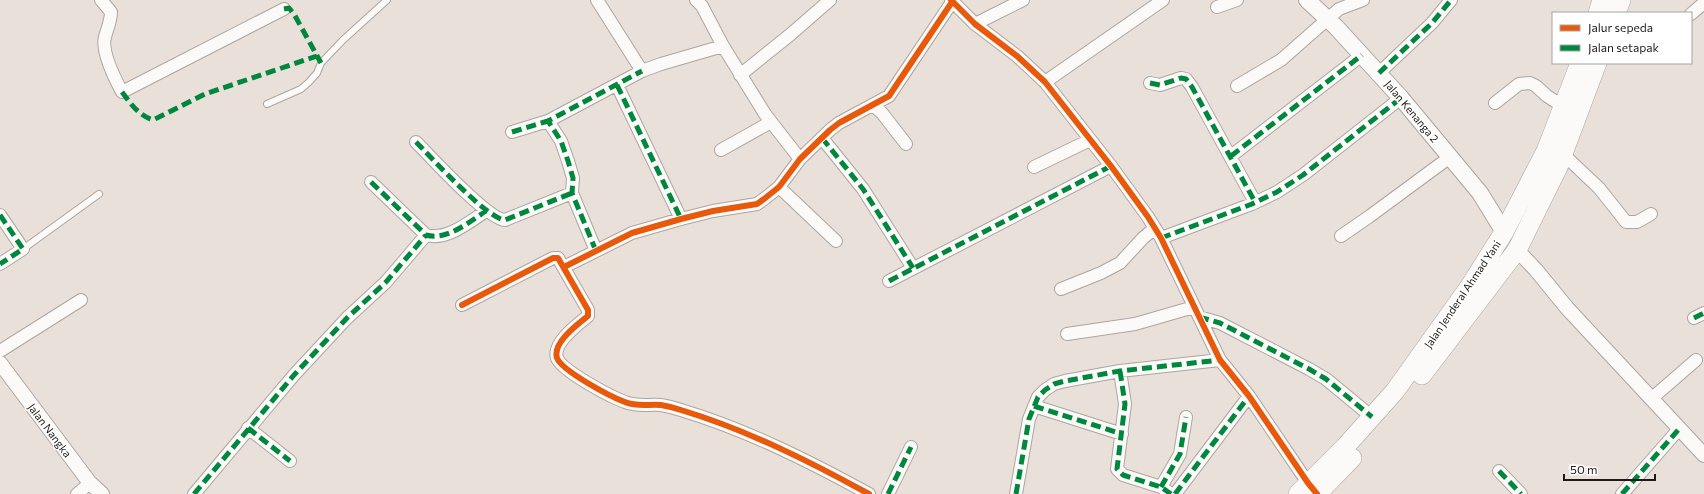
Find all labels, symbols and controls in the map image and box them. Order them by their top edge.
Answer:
legend [1552,12,1692,64]
text: Jalur sepeda [1588,20,1653,35]
text: Jalan setapak [1588,40,1660,55]
street label: Jalan Kenanga 2 [1382,77,1442,145]
street label: Jalan Jenderal Ahmad Yani [1421,238,1504,351]
street label: Jalan Nangka [25,401,74,460]
scale bar [1564,456,1655,482]
text: 50 m [1570,462,1598,476]

